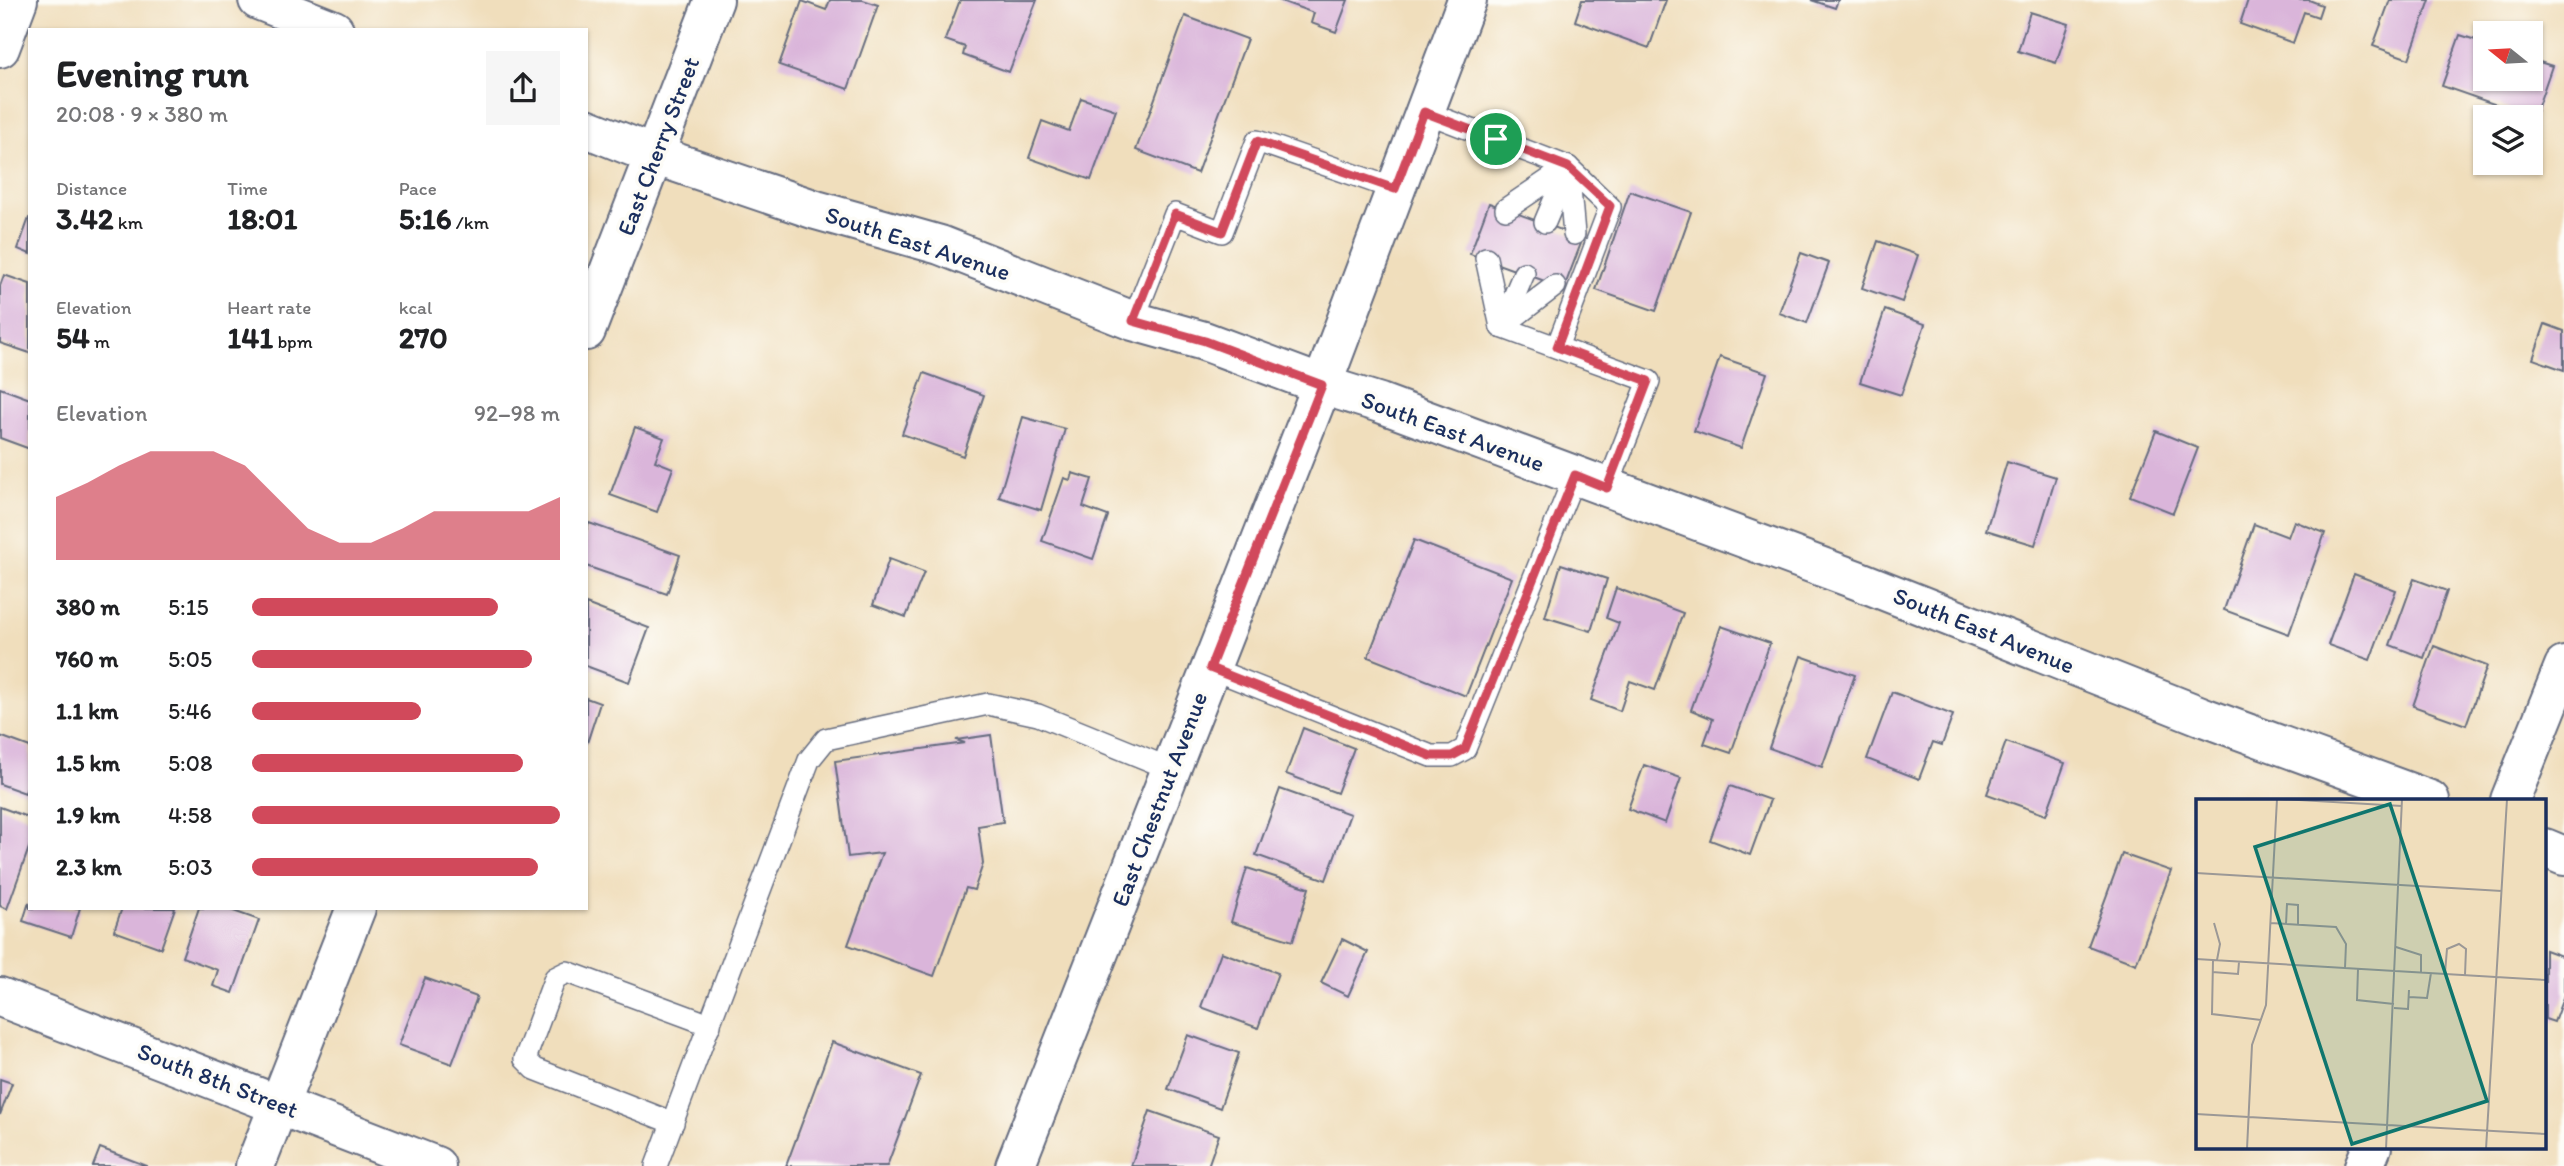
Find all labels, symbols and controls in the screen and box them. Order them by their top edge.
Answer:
north arrow [2473,21,2543,91]
map controls [2473,21,2543,175]
text: Evening run [56,51,249,97]
button: share [486,51,560,125]
street label: East Cherry Street [611,53,705,239]
text: 20:08 · 9 × 380 m [56,100,228,128]
button: layers [2473,105,2543,175]
pin [1466,109,1526,169]
icon: arrive [1477,120,1515,158]
text: Distance [56,177,127,200]
text: Time [227,177,268,200]
text: Pace [399,177,437,200]
street label: South East Avenue [822,199,1014,287]
text: 3.42 [56,200,114,237]
text: 18:01 [227,200,297,237]
text: 5:16 [399,200,452,237]
text: km [114,211,143,234]
text: /km [452,211,489,234]
text: Elevation [56,296,132,319]
text: Heart rate [227,296,311,319]
text: kcal [399,296,432,319]
text: 54 [56,319,90,356]
text: 141 [227,319,273,356]
text: 270 [399,319,448,356]
text: m [90,330,110,353]
text: bpm [273,330,313,353]
street label: South East Avenue [1357,384,1549,478]
text: Elevation [56,399,147,427]
text: 92–98 m [474,399,560,427]
street label: South East Avenue [1889,580,2079,680]
text: 380 m [56,593,120,621]
text: 5:15 [168,593,208,621]
text: 760 m [56,645,118,673]
text: 5:05 [168,645,212,673]
street label: East Chestnut Avenue [1105,688,1213,910]
text: 1.1 km [56,697,119,725]
text: 5:46 [168,697,212,725]
text: 1.5 km [56,749,120,777]
text: 5:08 [168,749,212,777]
inset map [2196,799,2546,1148]
text: 1.9 km [56,801,120,829]
text: 4:58 [168,801,212,829]
text: 2.3 km [56,853,122,881]
text: 5:03 [168,853,212,881]
street label: South 8th Street [133,1036,303,1124]

